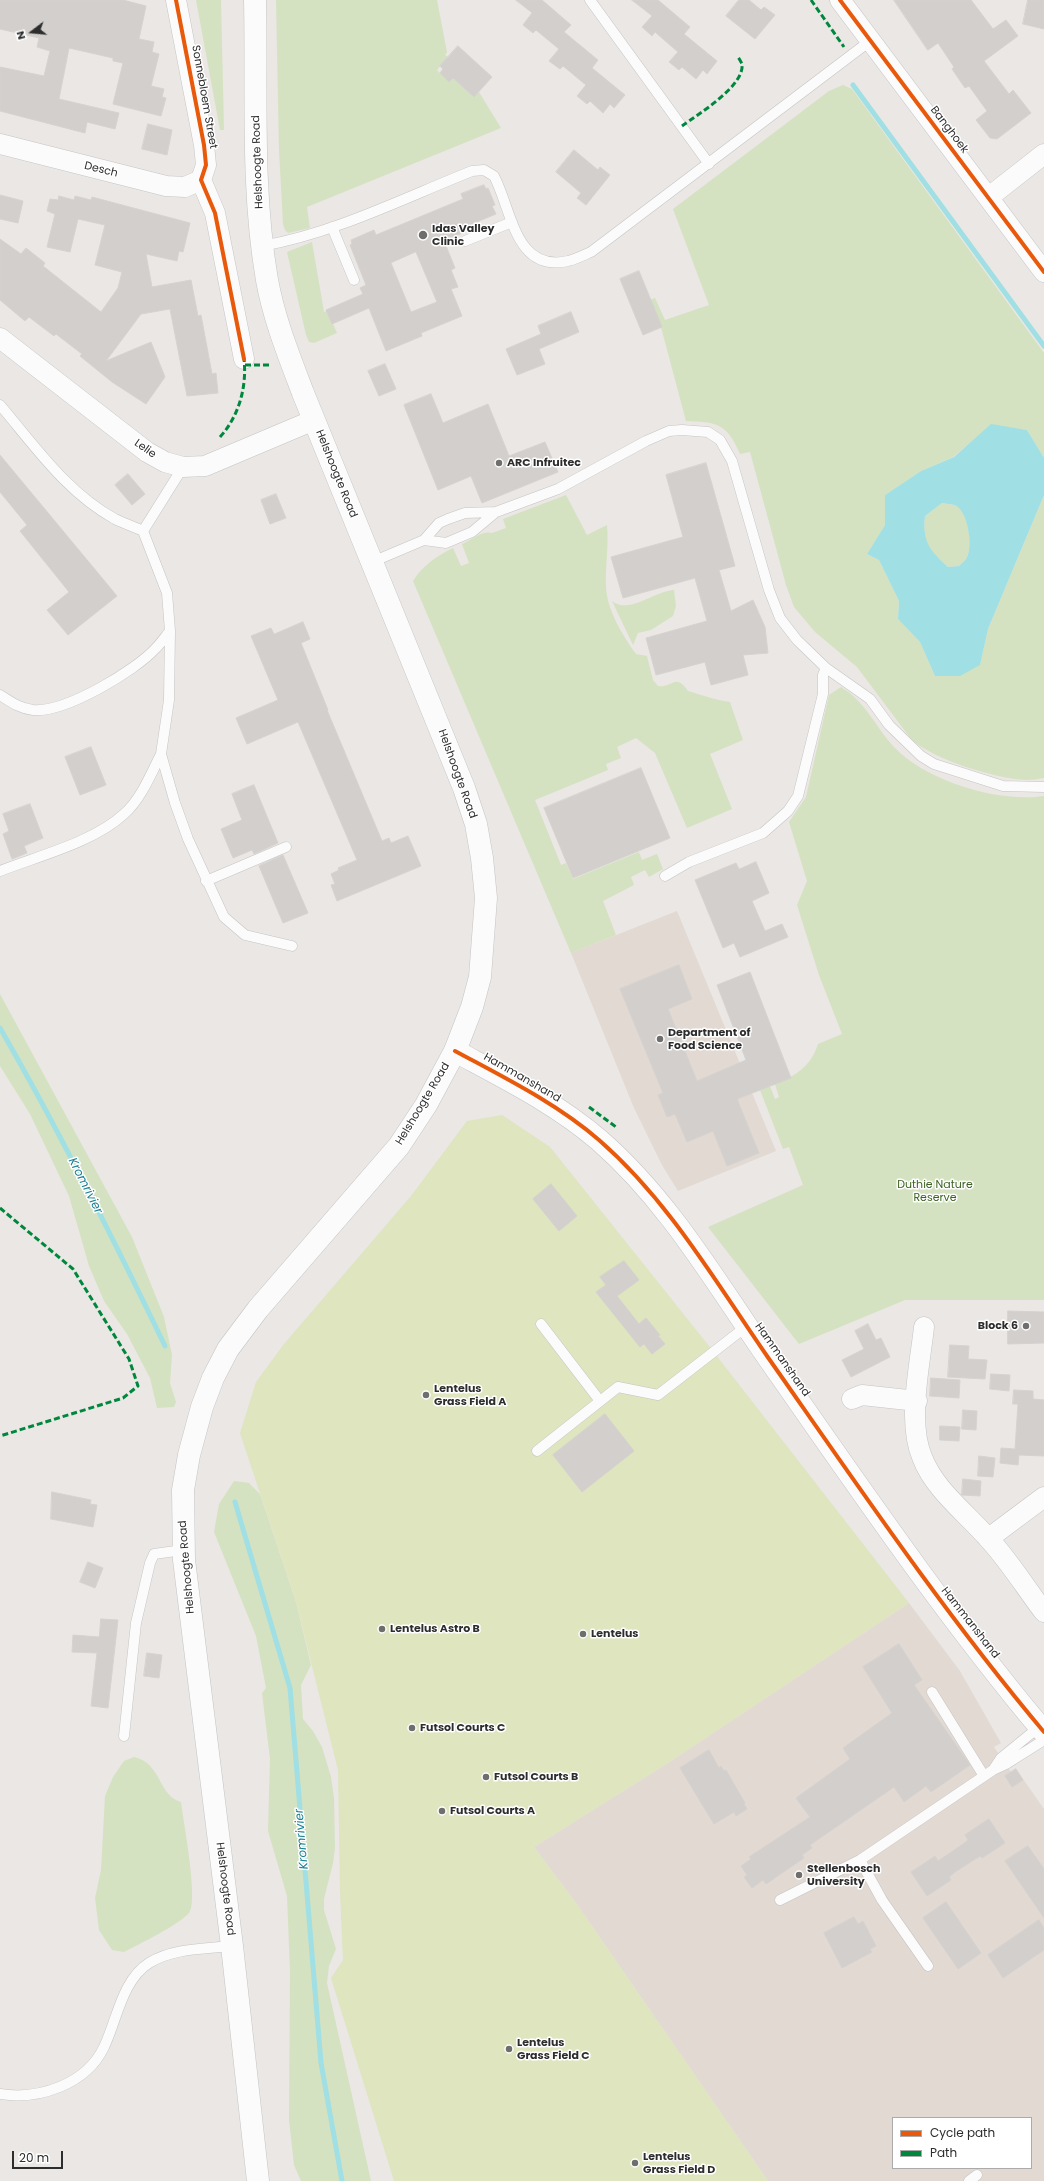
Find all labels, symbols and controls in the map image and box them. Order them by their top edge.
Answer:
north arrow [12,12,52,52]
text: N [12,29,29,41]
street label: Sonnebloem Street [188,44,220,150]
street label: Banghoek [927,104,971,156]
street label: Helshoogte Road [250,115,266,209]
street label: Desch [83,159,119,181]
place label: Idas Valley Clinic [432,222,494,248]
marker: Idas Valley Clinic [417,229,429,241]
street label: Helshoogte Road [312,428,360,520]
street label: Lelie [131,437,159,461]
place label: ARC Infruitec [507,456,581,470]
marker: ARC Infruitec [494,458,504,468]
street label: Helshoogte Road [435,728,479,820]
place label: Department of Food Science [668,1026,750,1052]
marker: Department of Food Science [655,1034,665,1044]
street label: Hammanshand [481,1051,563,1105]
street label: Helshoogte Road [393,1060,453,1148]
water label: Kromrivier [65,1156,105,1216]
park label: Duthie Nature Reserve [897,1178,973,1204]
place label: Block 6 [978,1319,1018,1333]
street label: Hammanshand [752,1321,812,1399]
marker: Block 6 [1021,1321,1031,1331]
place label: Lentelus Grass Field A [434,1382,506,1408]
marker: Lentelus Grass Field A [421,1390,431,1400]
street label: Helshoogte Road [176,1520,198,1614]
street label: Hammanshand [938,1585,1002,1661]
place label: Lentelus Astro B [390,1622,480,1636]
marker: Lentelus Astro B [377,1624,387,1634]
place label: Lentelus [591,1627,638,1641]
marker: Lentelus [578,1629,588,1639]
place label: Futsol Courts C [420,1721,505,1735]
marker: Futsol Courts C [407,1723,417,1733]
place label: Futsol Courts B [494,1770,578,1784]
marker: Futsol Courts B [481,1772,491,1782]
place label: Futsol Courts A [450,1804,535,1818]
marker: Futsol Courts A [437,1806,447,1816]
water label: Kromrivier [292,1808,312,1870]
street label: Helshoogte Road [213,1842,237,1936]
place label: Stellenbosch University [807,1862,880,1888]
marker: Stellenbosch University [794,1870,804,1880]
place label: Lentelus Grass Field C [517,2036,590,2062]
marker: Lentelus Grass Field C [504,2044,514,2054]
legend [892,2117,1032,2169]
text: Cycle path [930,2124,995,2141]
scale bar [14,2143,65,2169]
text: Path [930,2144,957,2161]
text: 20 m [19,2149,49,2166]
place label: Lentelus Grass Field D [643,2150,715,2176]
marker: Lentelus Grass Field D [630,2158,640,2168]

